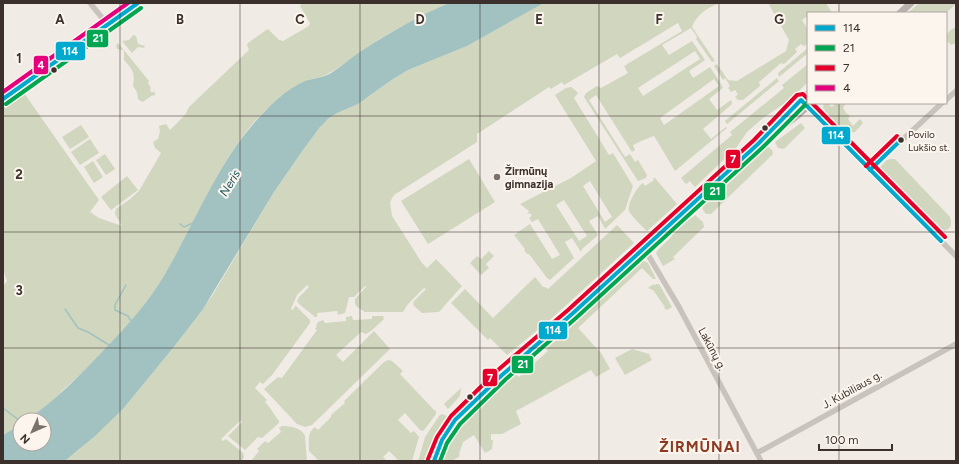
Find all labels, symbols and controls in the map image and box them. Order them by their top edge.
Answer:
text: A [55,12,65,27]
text: B [176,12,184,27]
text: C [295,12,305,27]
text: D [415,12,425,27]
text: E [535,12,543,27]
text: F [655,12,663,27]
text: G [774,12,784,27]
legend [807,12,947,104]
text: 114 [843,21,861,35]
line badge: 21 [86,29,109,48]
text: 21 [92,32,104,45]
line badge: 114 [55,41,86,61]
text: 21 [843,41,855,55]
text: 114 [62,45,78,58]
text: 1 [16,51,22,66]
line badge: 4 [33,55,49,75]
text: 4 [38,59,45,72]
text: 7 [843,61,850,75]
unlabelled marker [49,65,59,75]
text: 4 [843,81,851,95]
unlabelled marker [760,123,770,133]
line badge: 114 [821,126,851,145]
place label: Povilo Lukšio st. [908,128,949,154]
text: 114 [828,129,844,142]
marker: Povilo Lukšio st. [896,135,906,145]
line badge: 7 [725,149,741,169]
text: 7 [730,153,736,166]
place label: Žirmūnų gimnazija [505,164,554,191]
text: 2 [15,167,23,182]
water label: Neris [217,167,243,199]
marker: Žirmūnų gimnazija [492,172,502,182]
line badge: 21 [703,182,726,201]
text: 21 [709,185,721,198]
text: 3 [15,283,23,298]
line badge: 114 [538,321,568,340]
text: 114 [545,324,561,337]
street label: Lakūnų g. [695,325,729,373]
line badge: 21 [511,355,534,374]
text: 21 [517,358,529,371]
line badge: 7 [482,368,498,387]
street label: J. Kubiliaus g. [820,368,884,412]
text: 7 [487,372,493,385]
unlabelled marker [465,392,475,402]
north arrow [12,412,52,452]
scale bar [819,426,892,452]
text: N [18,431,33,446]
text: 100 m [825,433,859,447]
district label: ŽIRMŪNAI [659,438,741,456]

